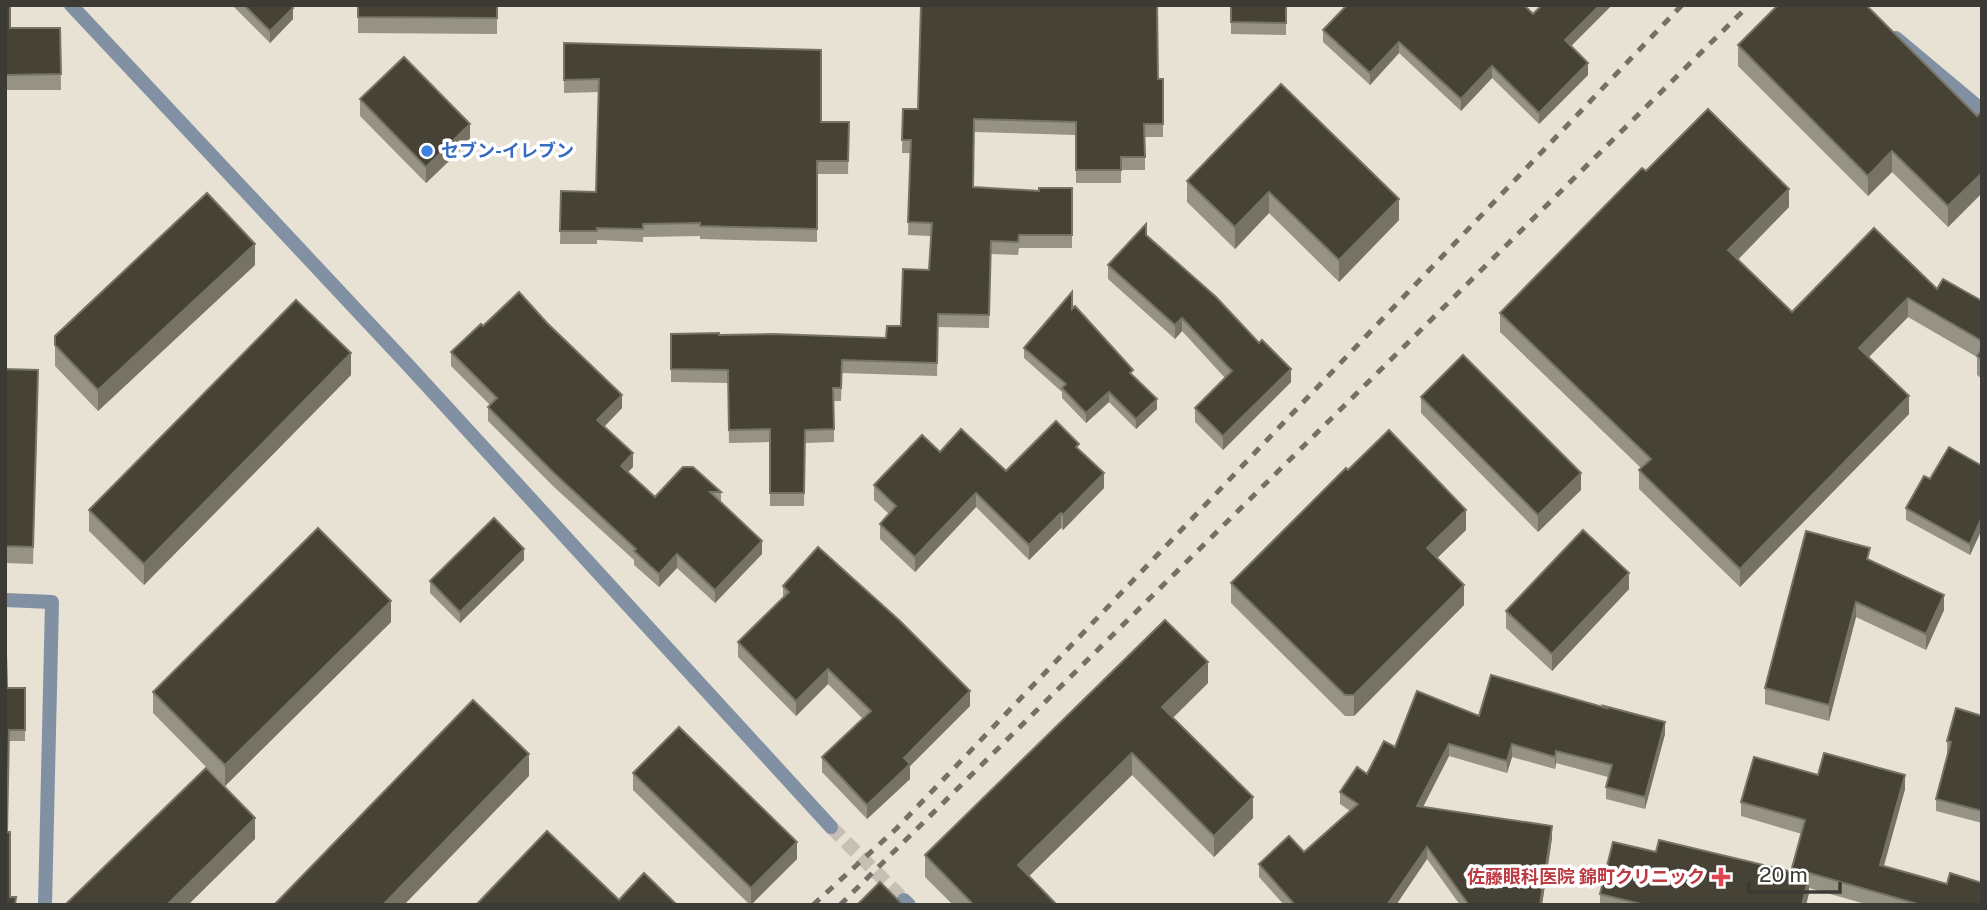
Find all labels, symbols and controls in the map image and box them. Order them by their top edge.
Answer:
place label: セブン-イレブン [441,140,574,161]
marker: セブン-イレブン [419,143,435,159]
scale bar [1749,850,1840,894]
text: 20 m [1759,862,1808,887]
place label: 佐藤眼科医院 錦町クリニック [1467,866,1705,887]
marker: 佐藤眼科医院 錦町クリニック [1711,867,1731,887]

